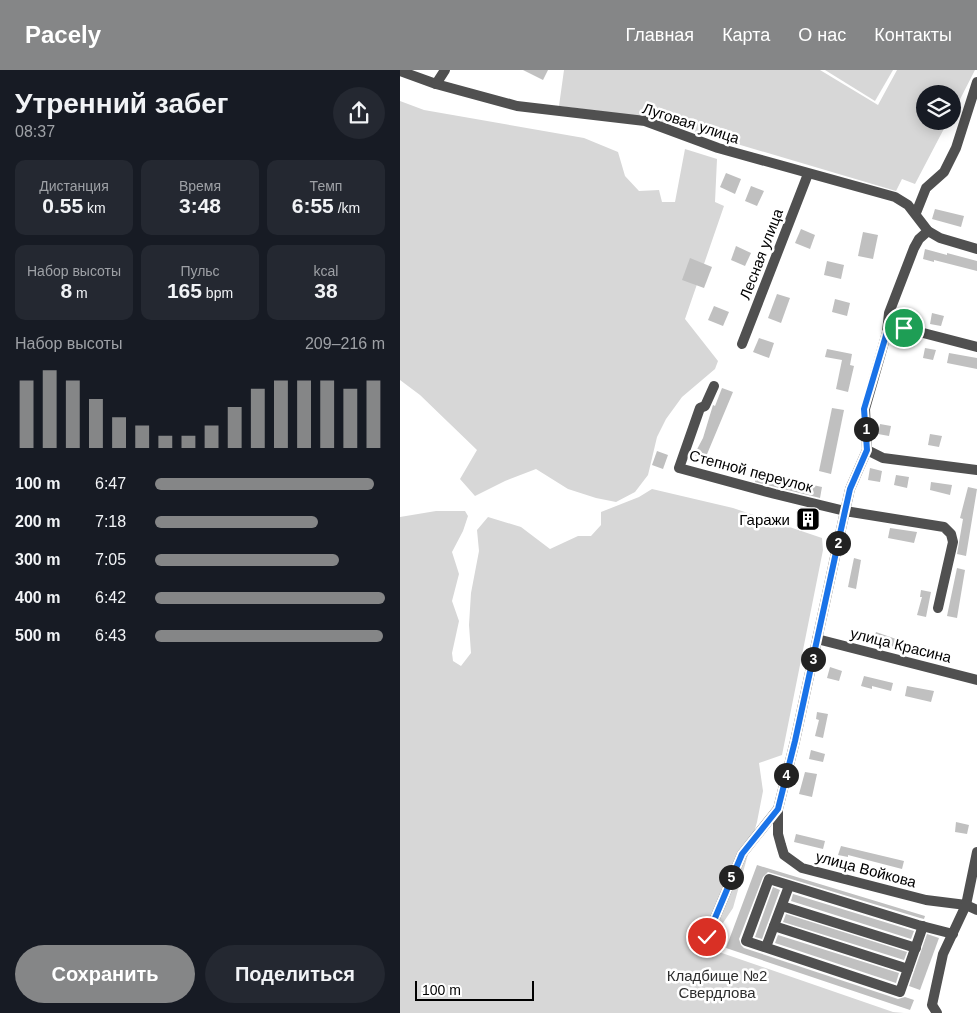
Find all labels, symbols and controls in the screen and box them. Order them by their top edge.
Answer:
text: Pacely [25,21,101,48]
text: Главная [626,25,694,45]
text: Карта [722,25,770,45]
text: О нас [798,25,846,45]
text: Контакты [874,25,952,45]
map controls [916,85,961,130]
button: layers [916,85,961,130]
button: share [333,87,385,139]
text: Утренний забег [15,88,229,119]
street label: Луговая улица [641,99,742,147]
text: 08:37 [15,123,55,140]
text: Дистанция [39,178,109,194]
text: Время [179,178,221,194]
text: Темп [310,178,342,194]
text: 0.55 [42,194,83,217]
text: 3:48 [179,194,221,217]
text: 6:55 [292,194,334,217]
text: km [83,200,106,216]
text: /km [334,200,360,216]
street label: Лесная улица [736,206,786,302]
text: Набор высоты [27,263,121,279]
text: Пульс [180,263,220,279]
text: kcal [314,263,338,279]
text: 8 [60,279,72,302]
text: 165 [167,279,202,302]
text: 38 [314,279,338,302]
text: m [72,285,88,301]
text: bpm [202,285,233,301]
pin [883,307,925,349]
icon: arrive [890,314,918,342]
text: Набор высоты [15,335,122,352]
text: 209–216 m [305,335,385,352]
pin: 1 [854,416,878,442]
text: 1 [863,421,870,437]
street label: Степной переулок [687,446,815,496]
text: 100 m [15,475,60,492]
text: 6:47 [95,475,126,492]
building icon: Гаражи [795,506,821,532]
place label: Гаражи [739,511,790,528]
text: 200 m [15,513,60,530]
text: 7:18 [95,513,126,530]
pin: 2 [826,530,850,556]
text: 2 [835,535,842,551]
text: 300 m [15,551,60,568]
text: 7:05 [95,551,126,568]
text: 400 m [15,589,60,606]
text: 6:42 [95,589,126,606]
street label: улица Красина [849,624,954,666]
text: 500 m [15,627,60,644]
text: 6:43 [95,627,126,644]
pin: 3 [800,646,826,672]
text: 3 [810,651,817,667]
pin: 4 [774,762,798,788]
text: 4 [783,767,790,783]
street label: улица Войкова [814,847,919,891]
pin: 5 [718,864,744,890]
text: 5 [728,869,735,885]
pin [686,916,728,958]
icon: check [693,923,721,951]
button: Сохранить [15,945,195,1003]
button: Поделиться [205,945,385,1003]
park label: Кладбище №2 Свердлова [667,967,767,1001]
scale bar [415,978,534,1001]
text: 100 m [422,982,461,998]

